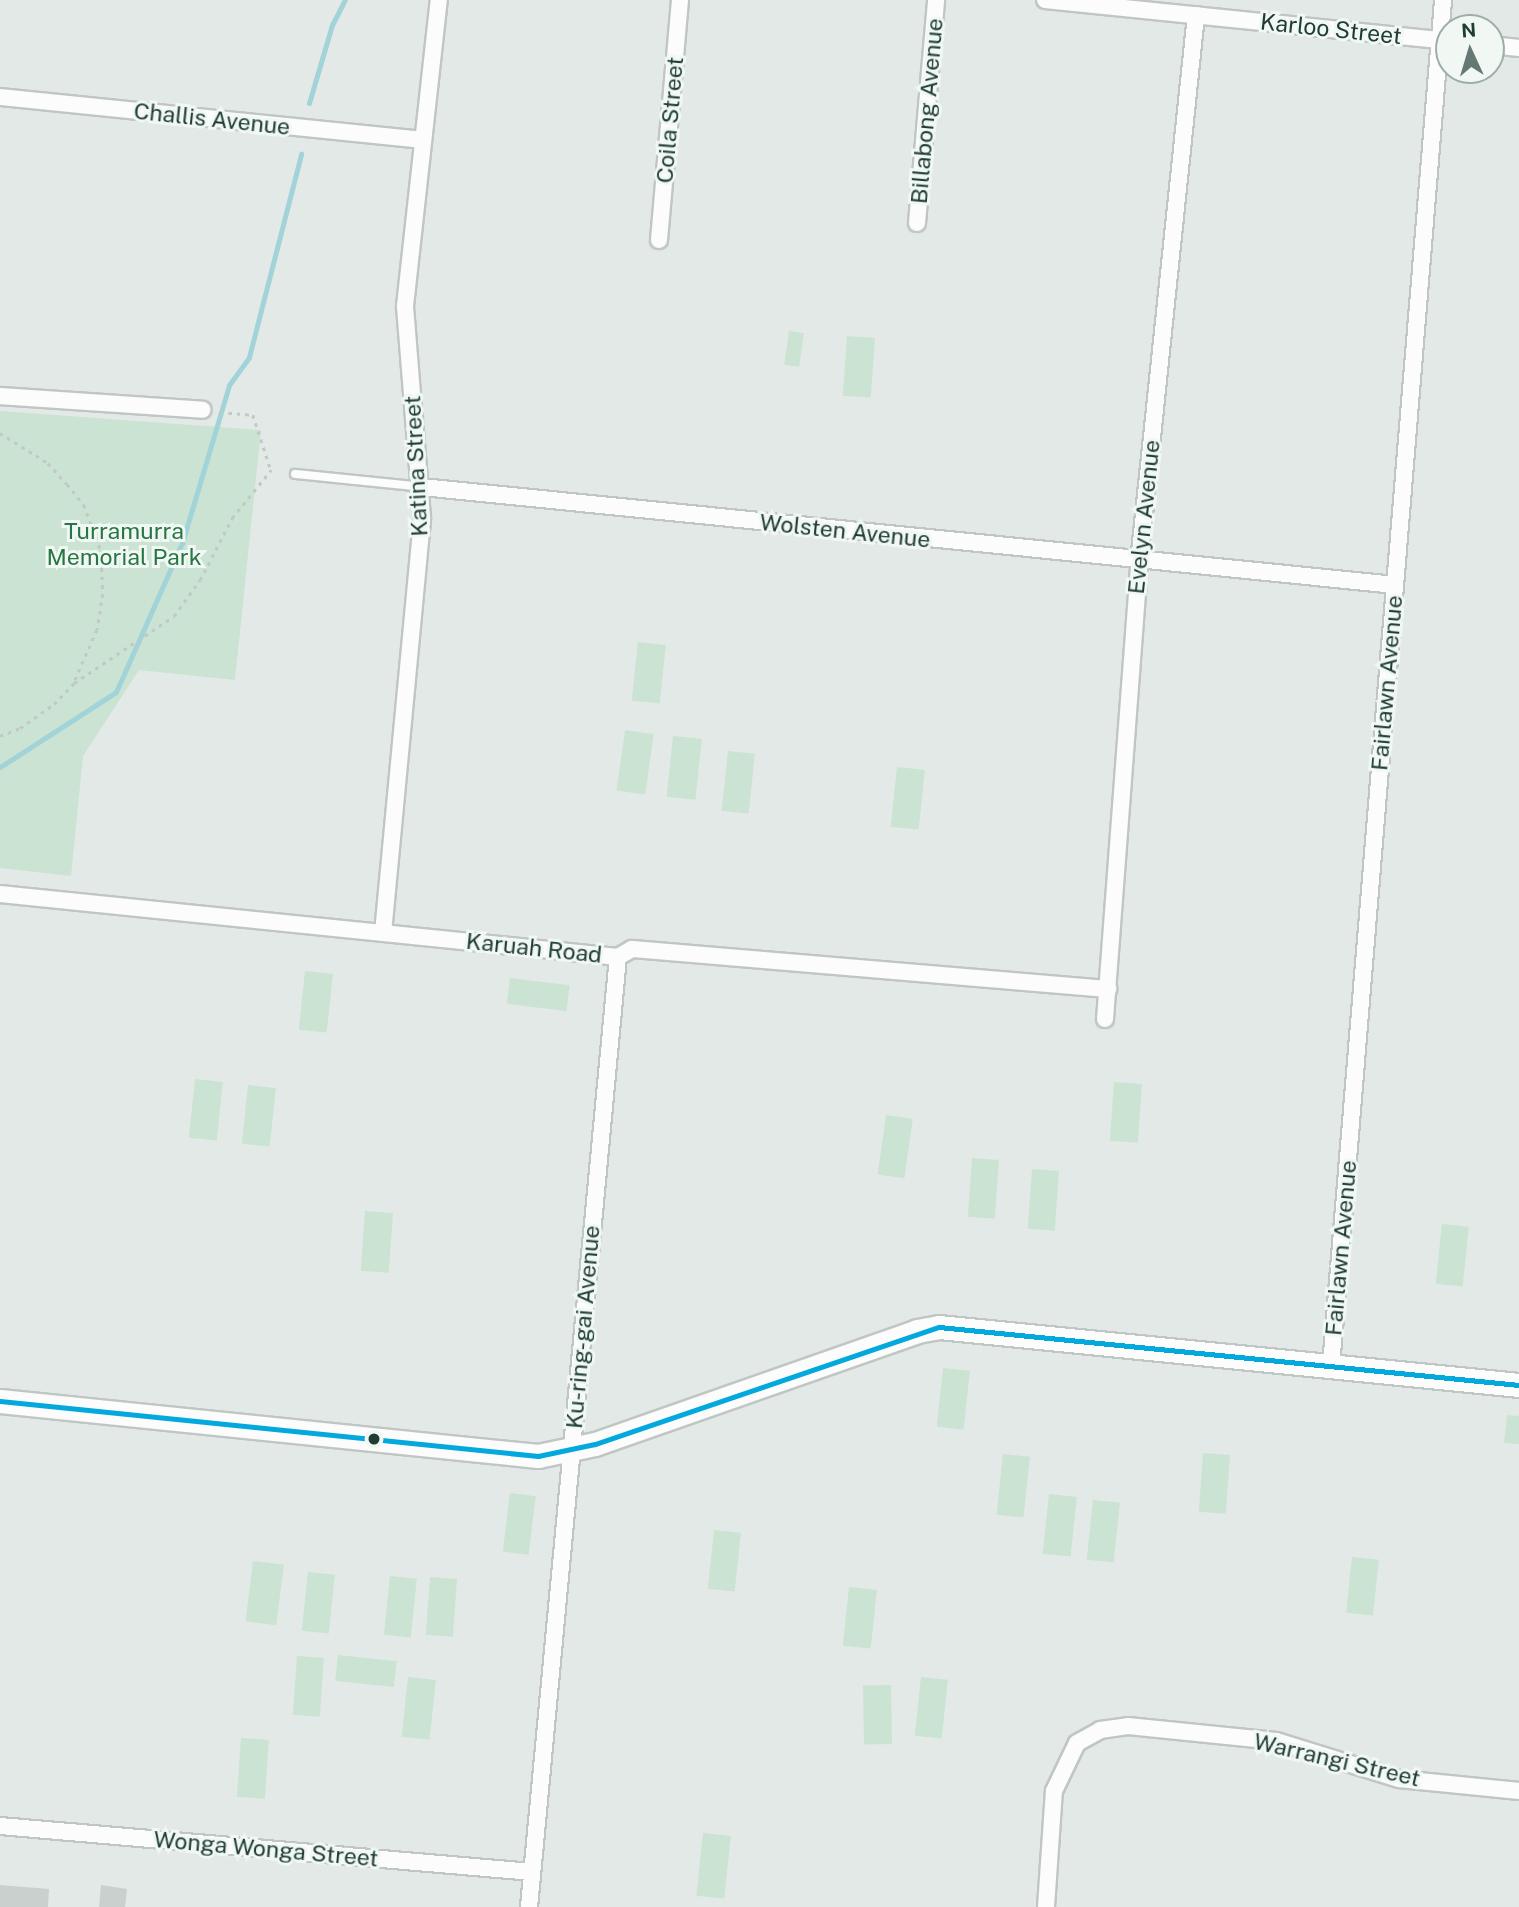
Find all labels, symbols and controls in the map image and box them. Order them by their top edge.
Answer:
street label: Karloo Street [1259,8,1403,50]
north arrow [1435,14,1505,84]
street label: Billabong Avenue [905,17,949,205]
text: N [1460,19,1477,42]
street label: Coila Street [651,56,689,184]
street label: Challis Avenue [132,97,292,141]
street label: Katina Street [399,395,433,537]
street label: Evelyn Avenue [1122,438,1166,596]
street label: Wolsten Avenue [758,508,932,554]
park label: Turramurra Memorial Park [46,517,202,571]
street label: Fairlawn Avenue [1366,594,1408,772]
street label: Karuah Road [465,927,603,969]
street label: Fairlawn Avenue [1320,1159,1362,1337]
street label: Ku-ring-gai Avenue [560,1224,606,1430]
unlabelled marker [367,1432,381,1446]
street label: Warrangi Street [1251,1727,1423,1793]
street label: Wonga Wonga Street [152,1825,380,1873]

